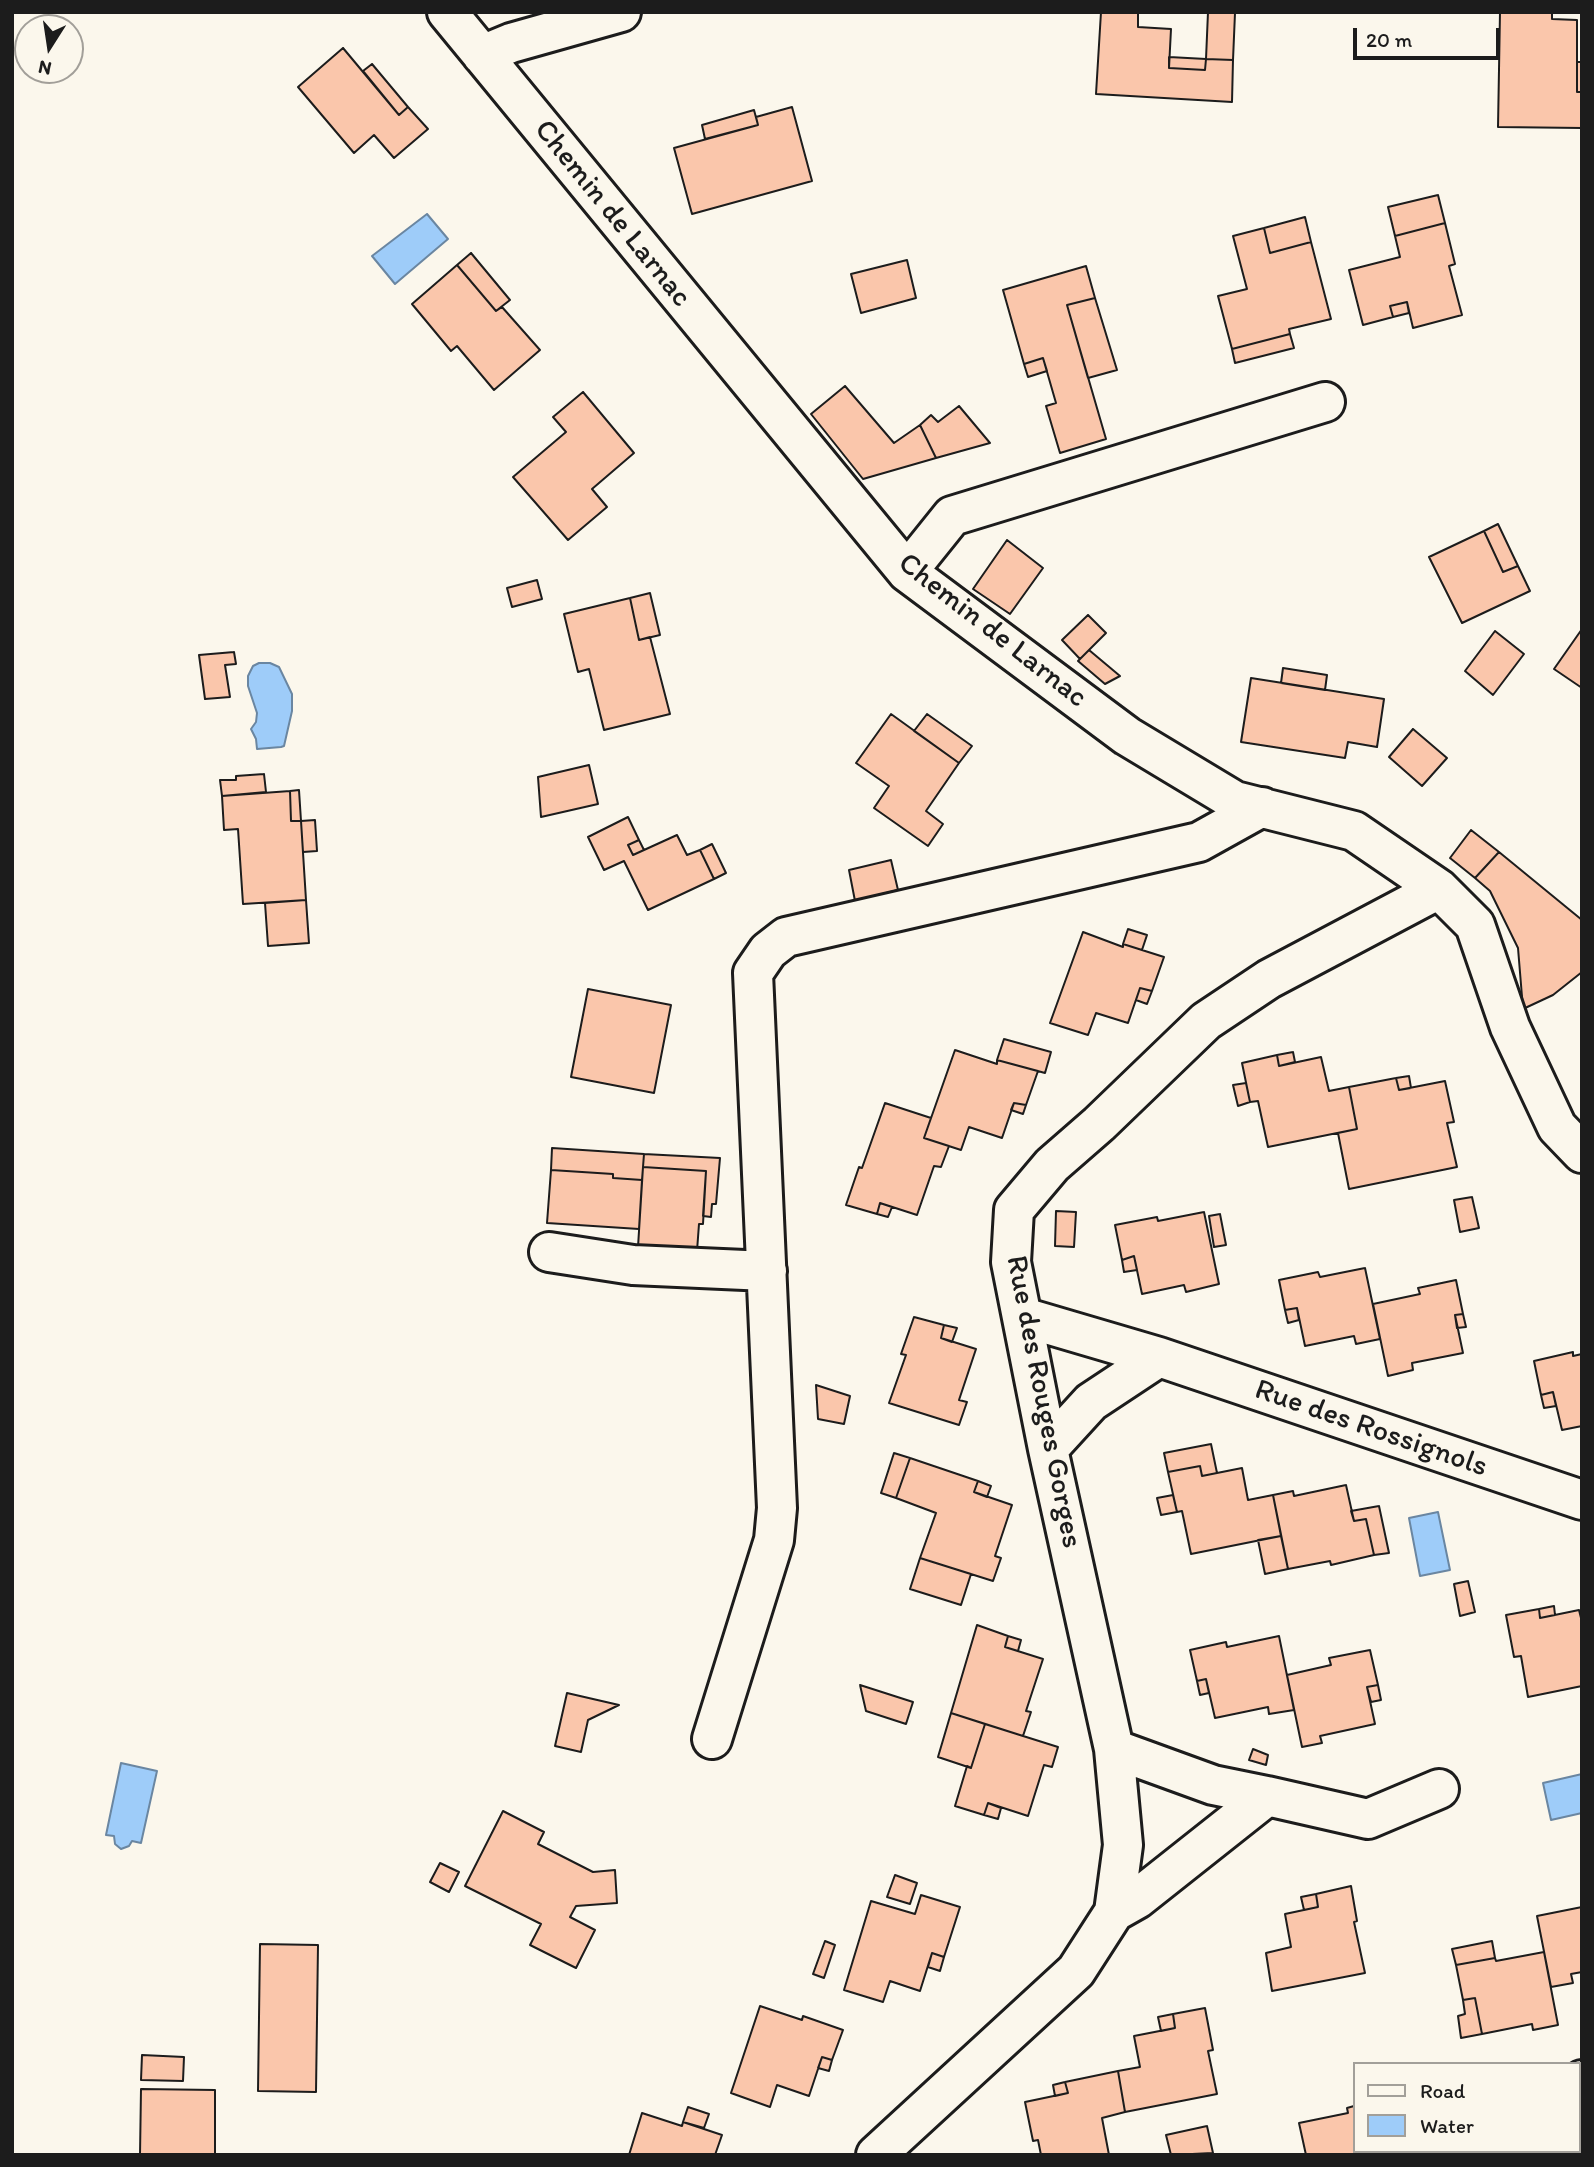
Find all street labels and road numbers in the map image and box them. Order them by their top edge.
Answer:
street label: Chemin de Larnac [526,113,698,315]
street label: Chemin de Larnac [890,546,1094,716]
street label: Rue des Rouges Gorges [997,1253,1089,1551]
street label: Rue des Rossignols [1250,1372,1492,1486]

